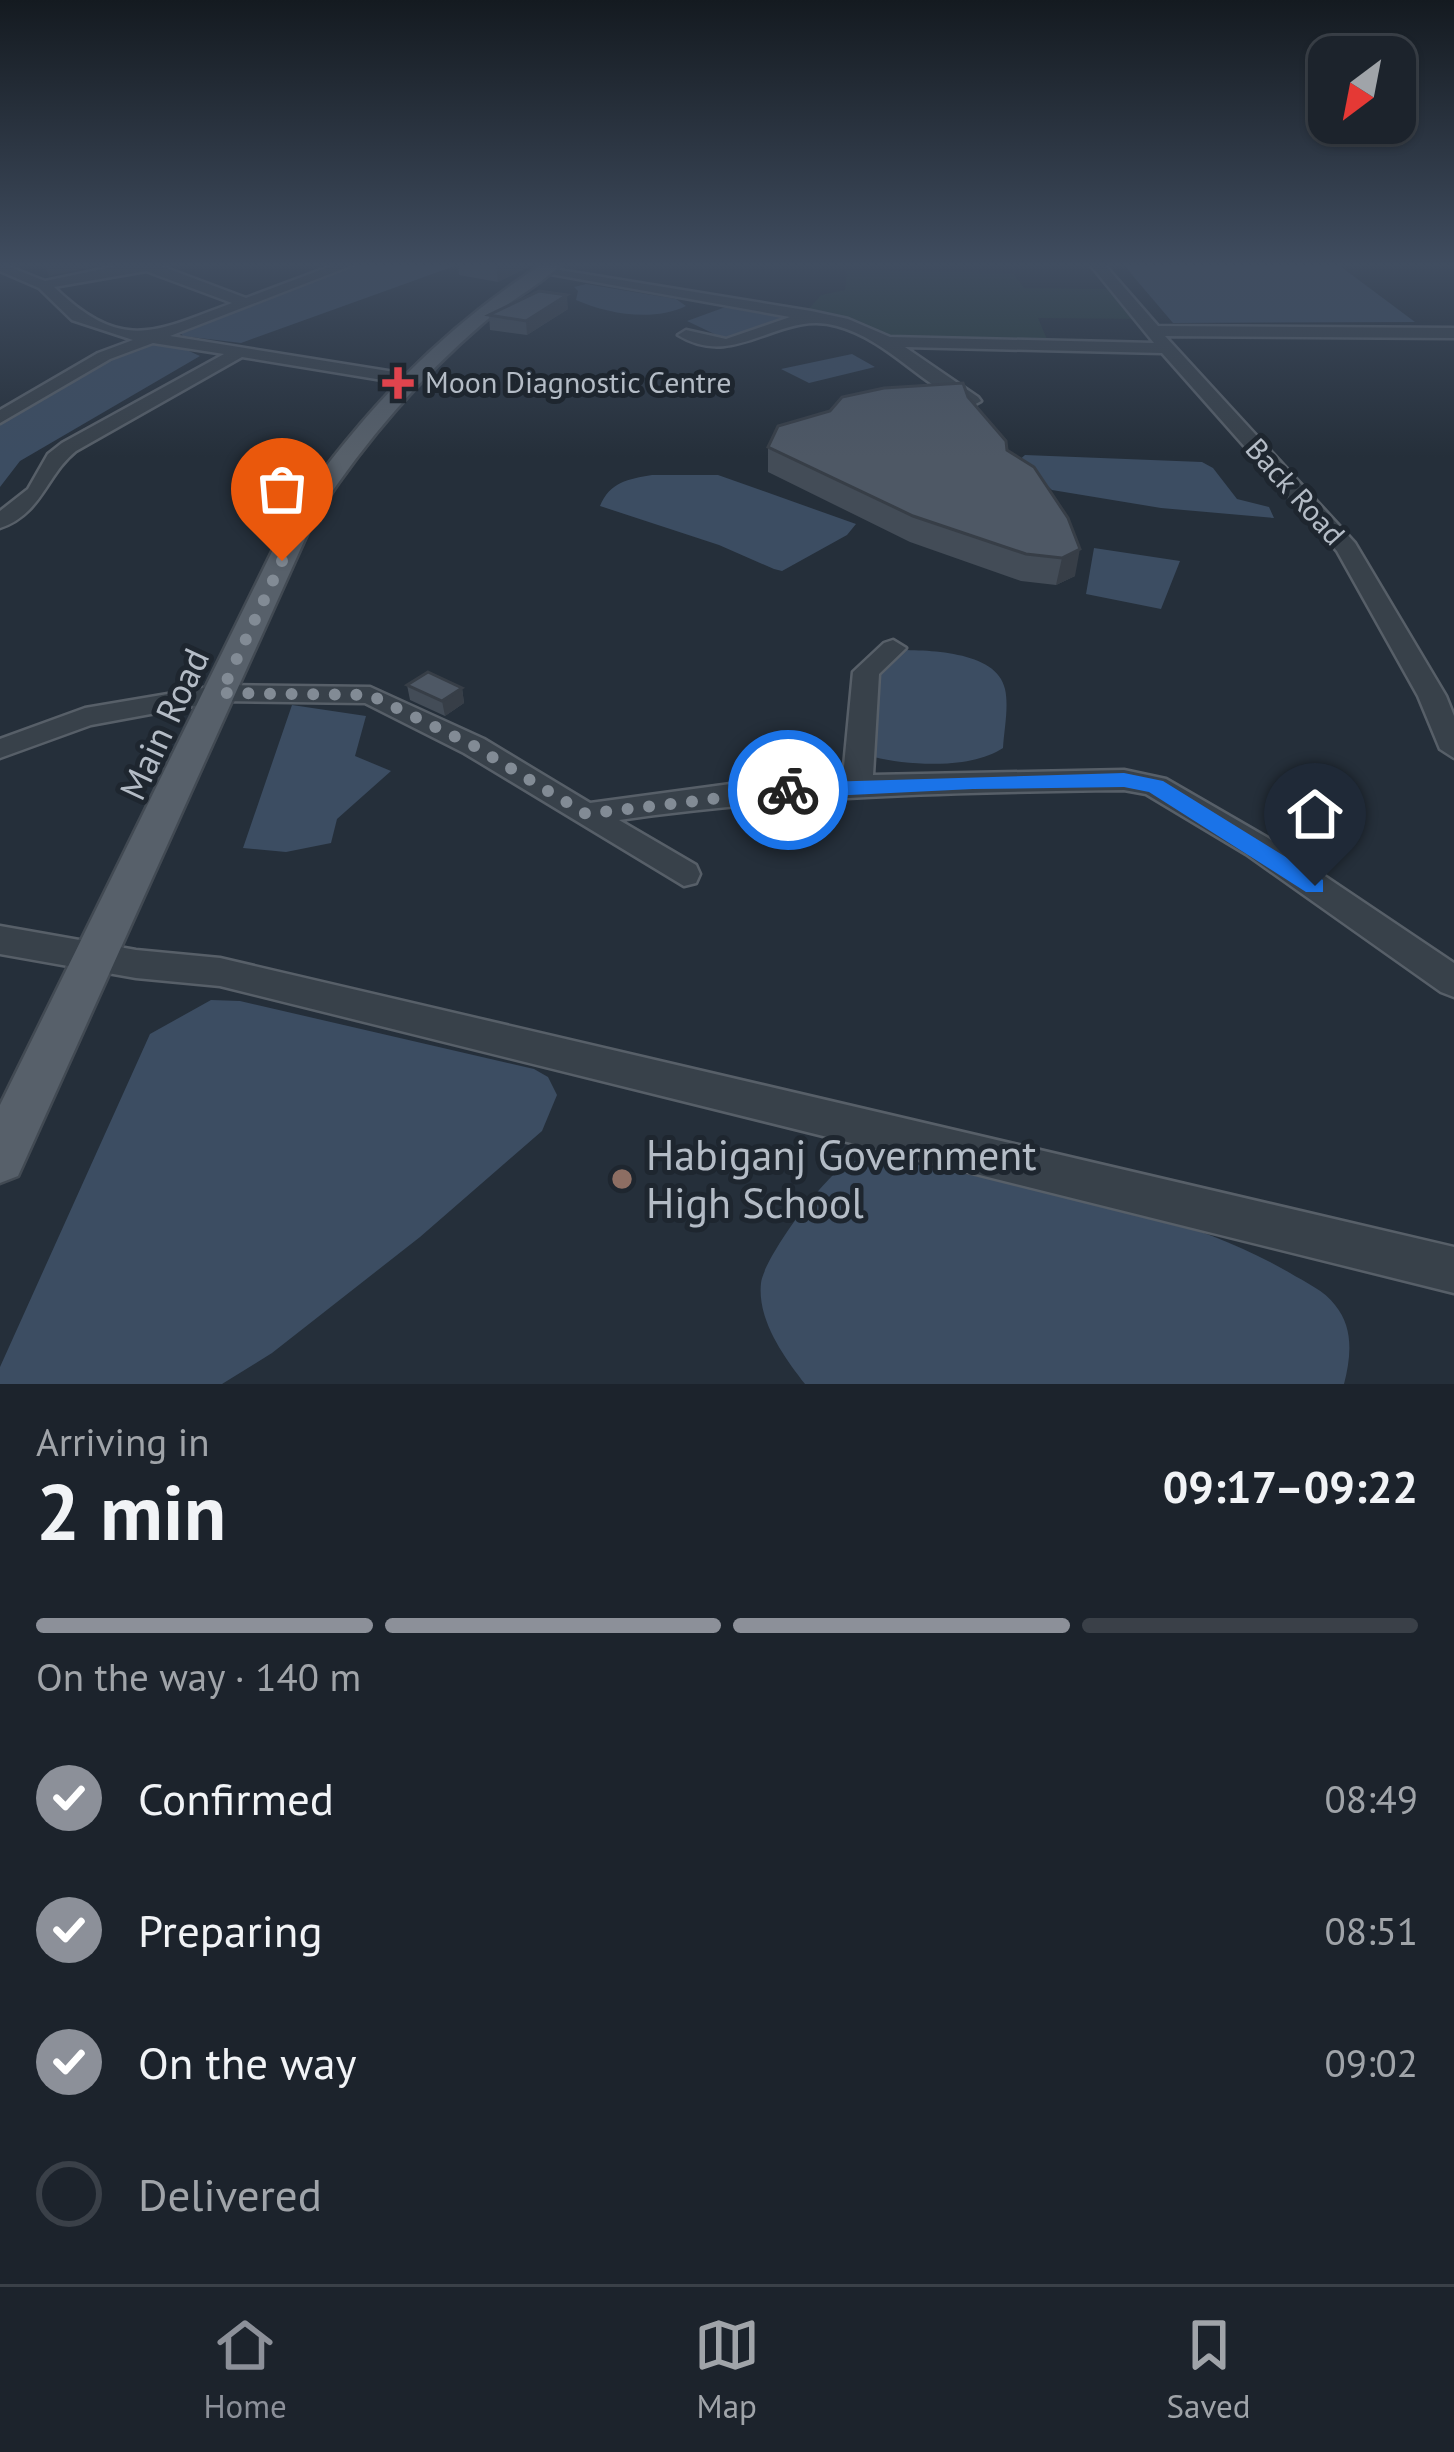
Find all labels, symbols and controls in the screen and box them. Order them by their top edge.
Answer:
north arrow [1308,36,1416,144]
map controls [1308,36,1416,144]
place label: Moon Diagnostic Centre [425,362,731,401]
marker: Moon Diagnostic Centre [382,367,414,399]
street label: Back Road [1238,429,1354,553]
pin [231,438,333,561]
icon: bag [249,456,315,522]
street label: Main Road [108,641,219,807]
courier [728,730,848,850]
icon: bike [755,757,821,823]
pin [1264,763,1366,886]
icon: home [1282,781,1348,847]
place label: Habiganj Government High School [646,1127,1037,1230]
marker: Habiganj Government High School [609,1166,635,1192]
text: Arriving in [36,1416,210,1467]
text: 09:17–09:22 [1163,1457,1418,1515]
text: 2 min [36,1461,226,1562]
text: On the way · 140 m [36,1651,361,1702]
icon: check [36,1765,102,1831]
text: Confirmed [138,1769,334,1827]
text: 08:49 [1324,1773,1418,1824]
icon: check [36,1897,102,1963]
text: Preparing [138,1901,323,1959]
text: 08:51 [1324,1905,1418,1956]
icon: check [36,2029,102,2095]
text: On the way [138,2033,357,2091]
text: 09:02 [1324,2037,1418,2088]
text: Delivered [138,2165,322,2223]
tab: Home [203,2312,287,2427]
tab: Map [694,2312,760,2427]
tab: Saved [1167,2312,1251,2427]

